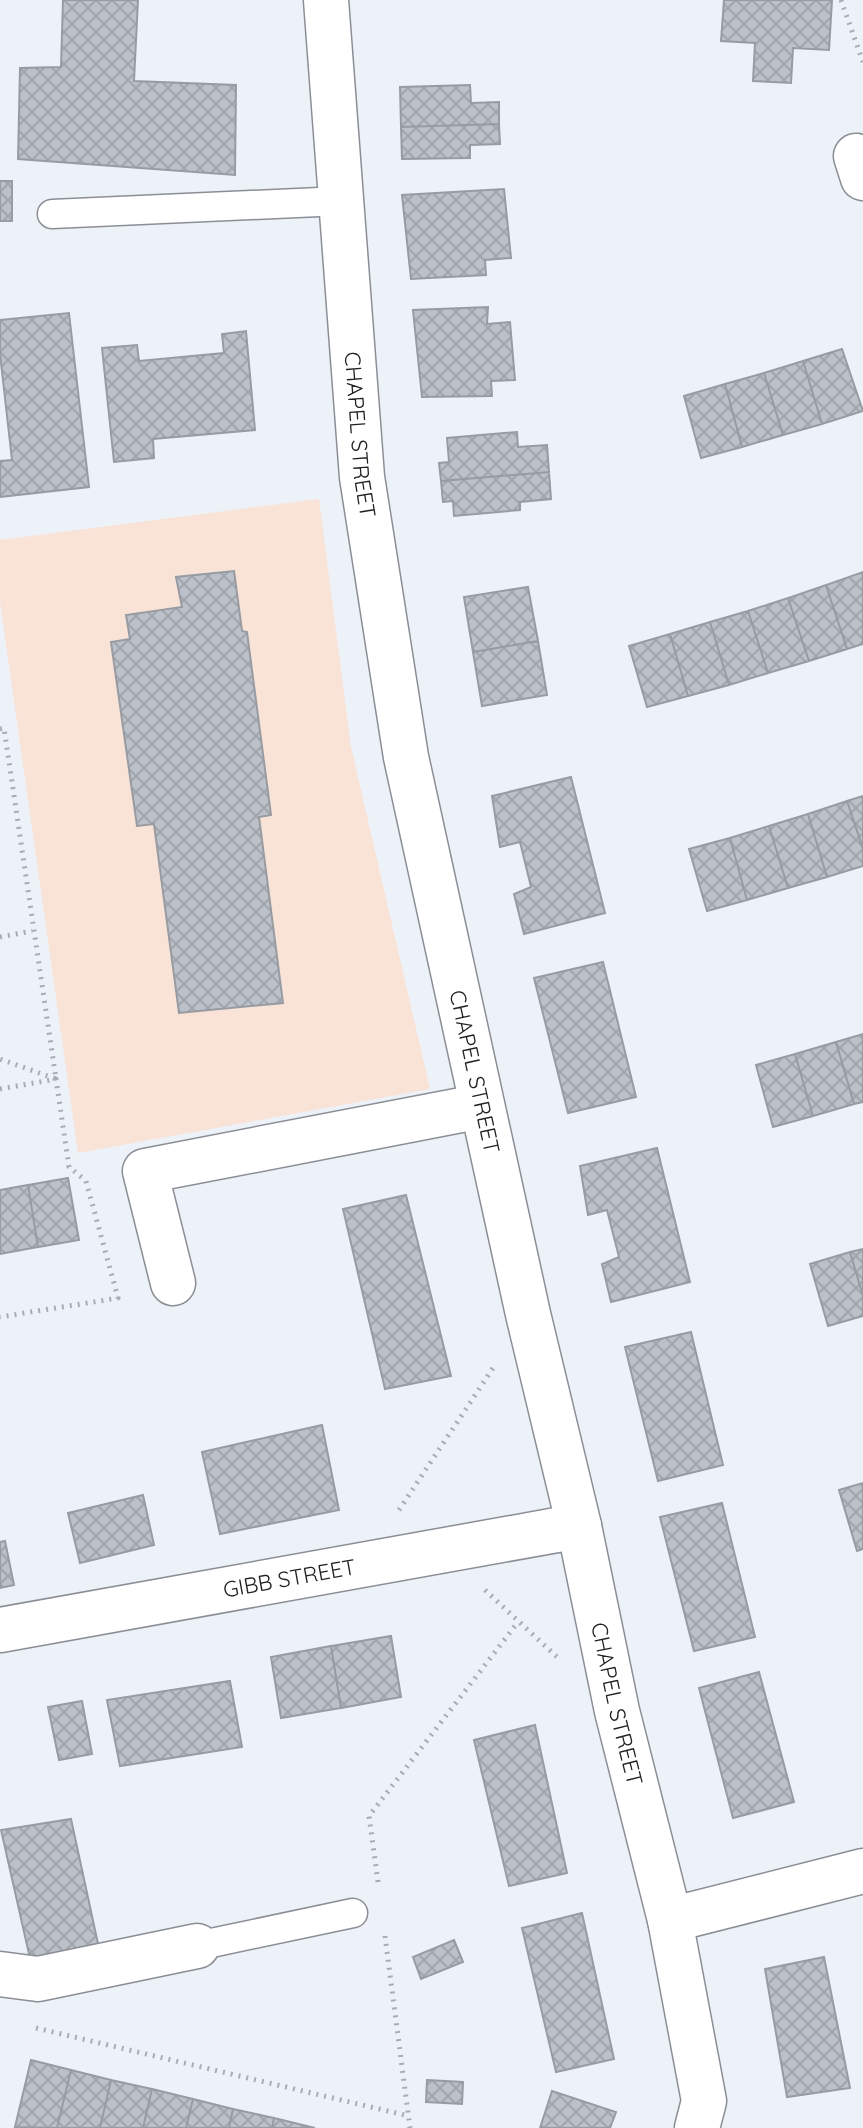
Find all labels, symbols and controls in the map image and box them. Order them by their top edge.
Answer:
street label: CHAPEL STREET [339,351,382,520]
street label: CHAPEL STREET [443,987,506,1156]
street label: GIBB STREET [221,1552,358,1604]
street label: CHAPEL STREET [585,1620,649,1788]

